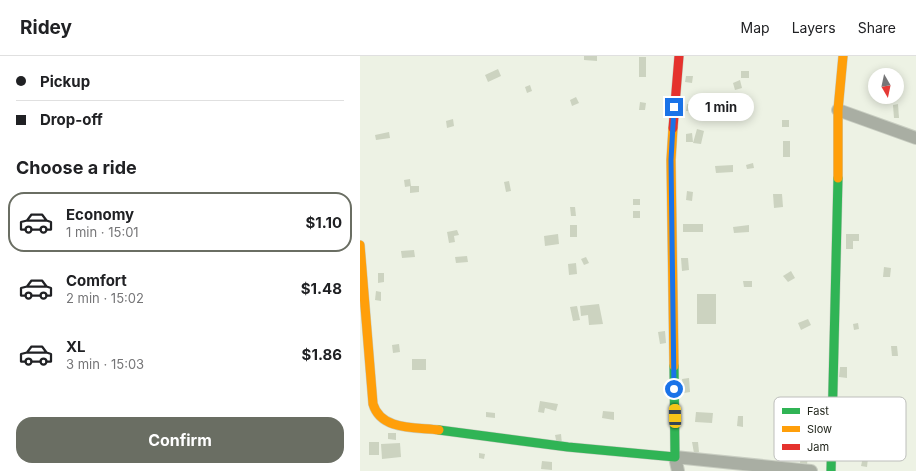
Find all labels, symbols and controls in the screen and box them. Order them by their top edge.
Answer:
text: Ridey [20,16,72,39]
text: Map [741,19,770,36]
text: Layers [792,19,836,36]
text: Share [858,19,896,36]
north arrow [868,68,904,104]
map controls [868,68,904,104]
text: Pickup [40,72,90,91]
callout: 1 min [688,93,754,121]
route end [665,98,683,116]
text: 1 min [705,99,737,115]
text: Drop-off [40,110,103,129]
text: Choose a ride [16,157,137,178]
icon: car [18,204,54,240]
text: Economy [66,205,134,224]
text: $1.10 [305,213,342,232]
text: 1 min · 15:01 [66,224,139,240]
icon: car [18,270,54,306]
text: Comfort [66,271,127,290]
text: $1.48 [301,279,342,298]
text: 2 min · 15:02 [66,290,144,306]
icon: car [18,336,54,372]
text: XL [66,337,86,356]
text: $1.86 [302,345,342,364]
text: 3 min · 15:03 [66,356,144,372]
route start [665,380,683,398]
legend [774,397,906,461]
car [669,404,681,428]
text: Fast [807,404,829,418]
button: Confirm [16,417,344,463]
text: Slow [807,422,832,436]
text: Jam [807,440,829,454]

